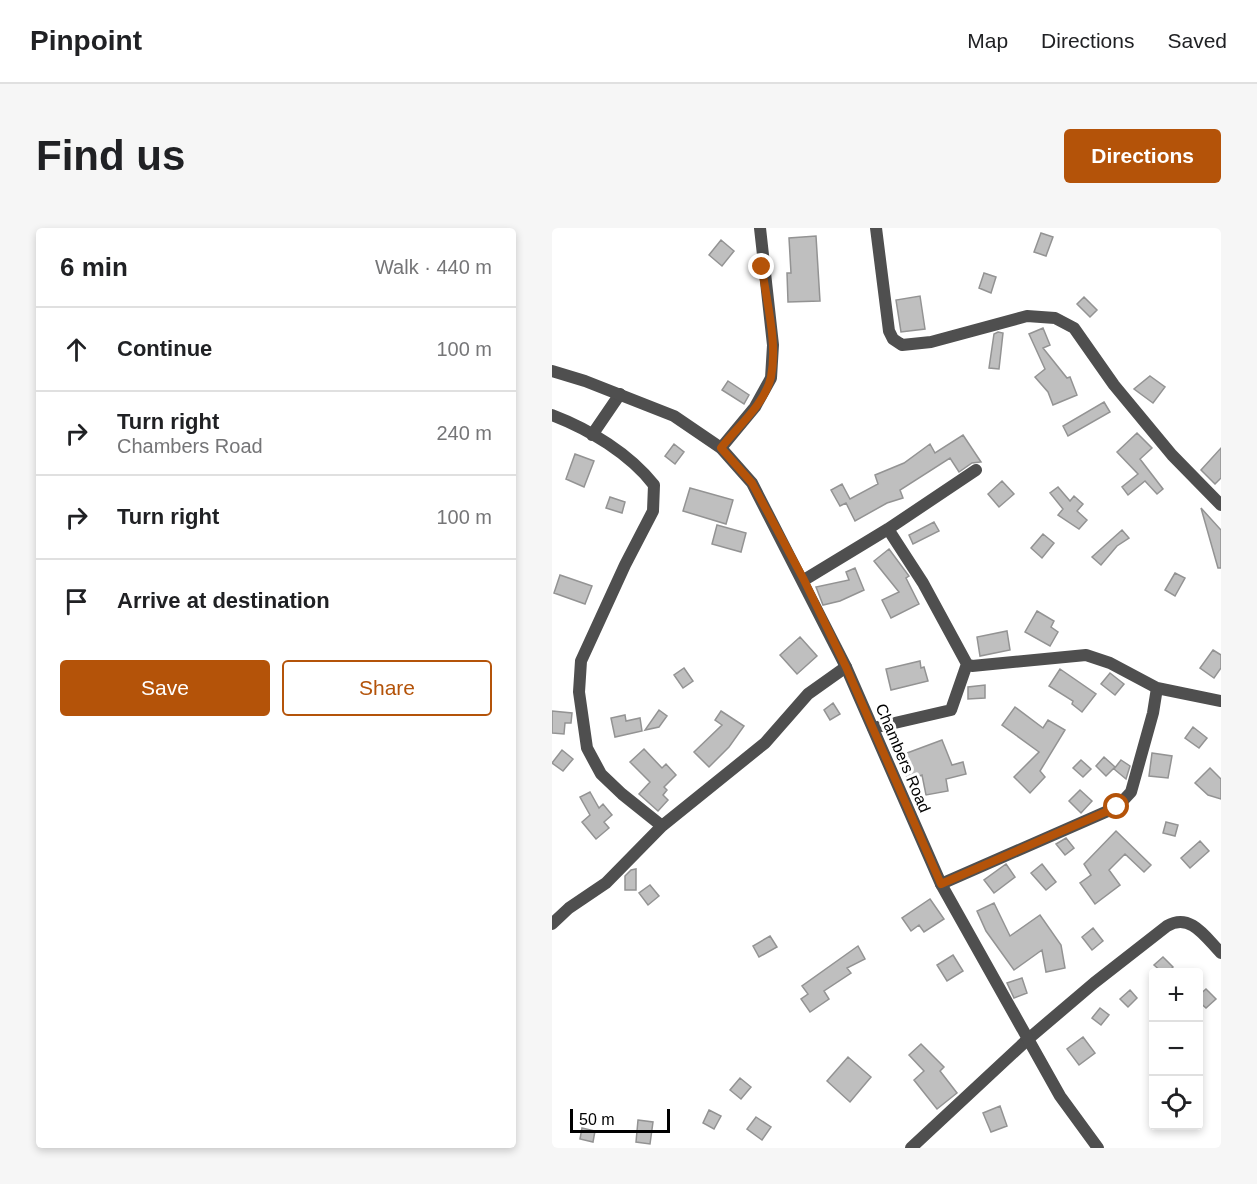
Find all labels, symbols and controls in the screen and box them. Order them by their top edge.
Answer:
text: Pinpoint [30,25,142,56]
text: Map [967,29,1008,52]
text: Directions [1041,29,1134,52]
text: Saved [1167,29,1227,52]
button: Directions [1064,129,1221,183]
text: Find us [36,132,185,179]
text: 6 min [60,252,128,282]
route end [748,253,774,279]
text: Walk · 440 m [375,256,492,278]
icon: ahead [60,333,93,366]
text: Continue [117,336,212,361]
text: 100 m [436,338,492,360]
text: Turn right [117,409,219,434]
icon: right [60,417,93,450]
text: 240 m [436,422,492,444]
text: Chambers Road [117,435,263,457]
icon: right [60,501,93,534]
text: Turn right [117,504,219,529]
text: 100 m [436,506,492,528]
icon: arrive [60,585,93,618]
text: Arrive at destination [117,588,330,613]
button: Save [60,660,270,716]
button: Share [282,660,492,716]
street label: Chambers Road [872,701,934,815]
route start [1103,793,1129,819]
map controls [1149,968,1203,1130]
button: + [1149,968,1203,1022]
button: − [1149,1022,1203,1076]
button: locate [1149,1076,1203,1130]
scale bar [570,1106,670,1134]
text: 50 m [579,1111,615,1128]

